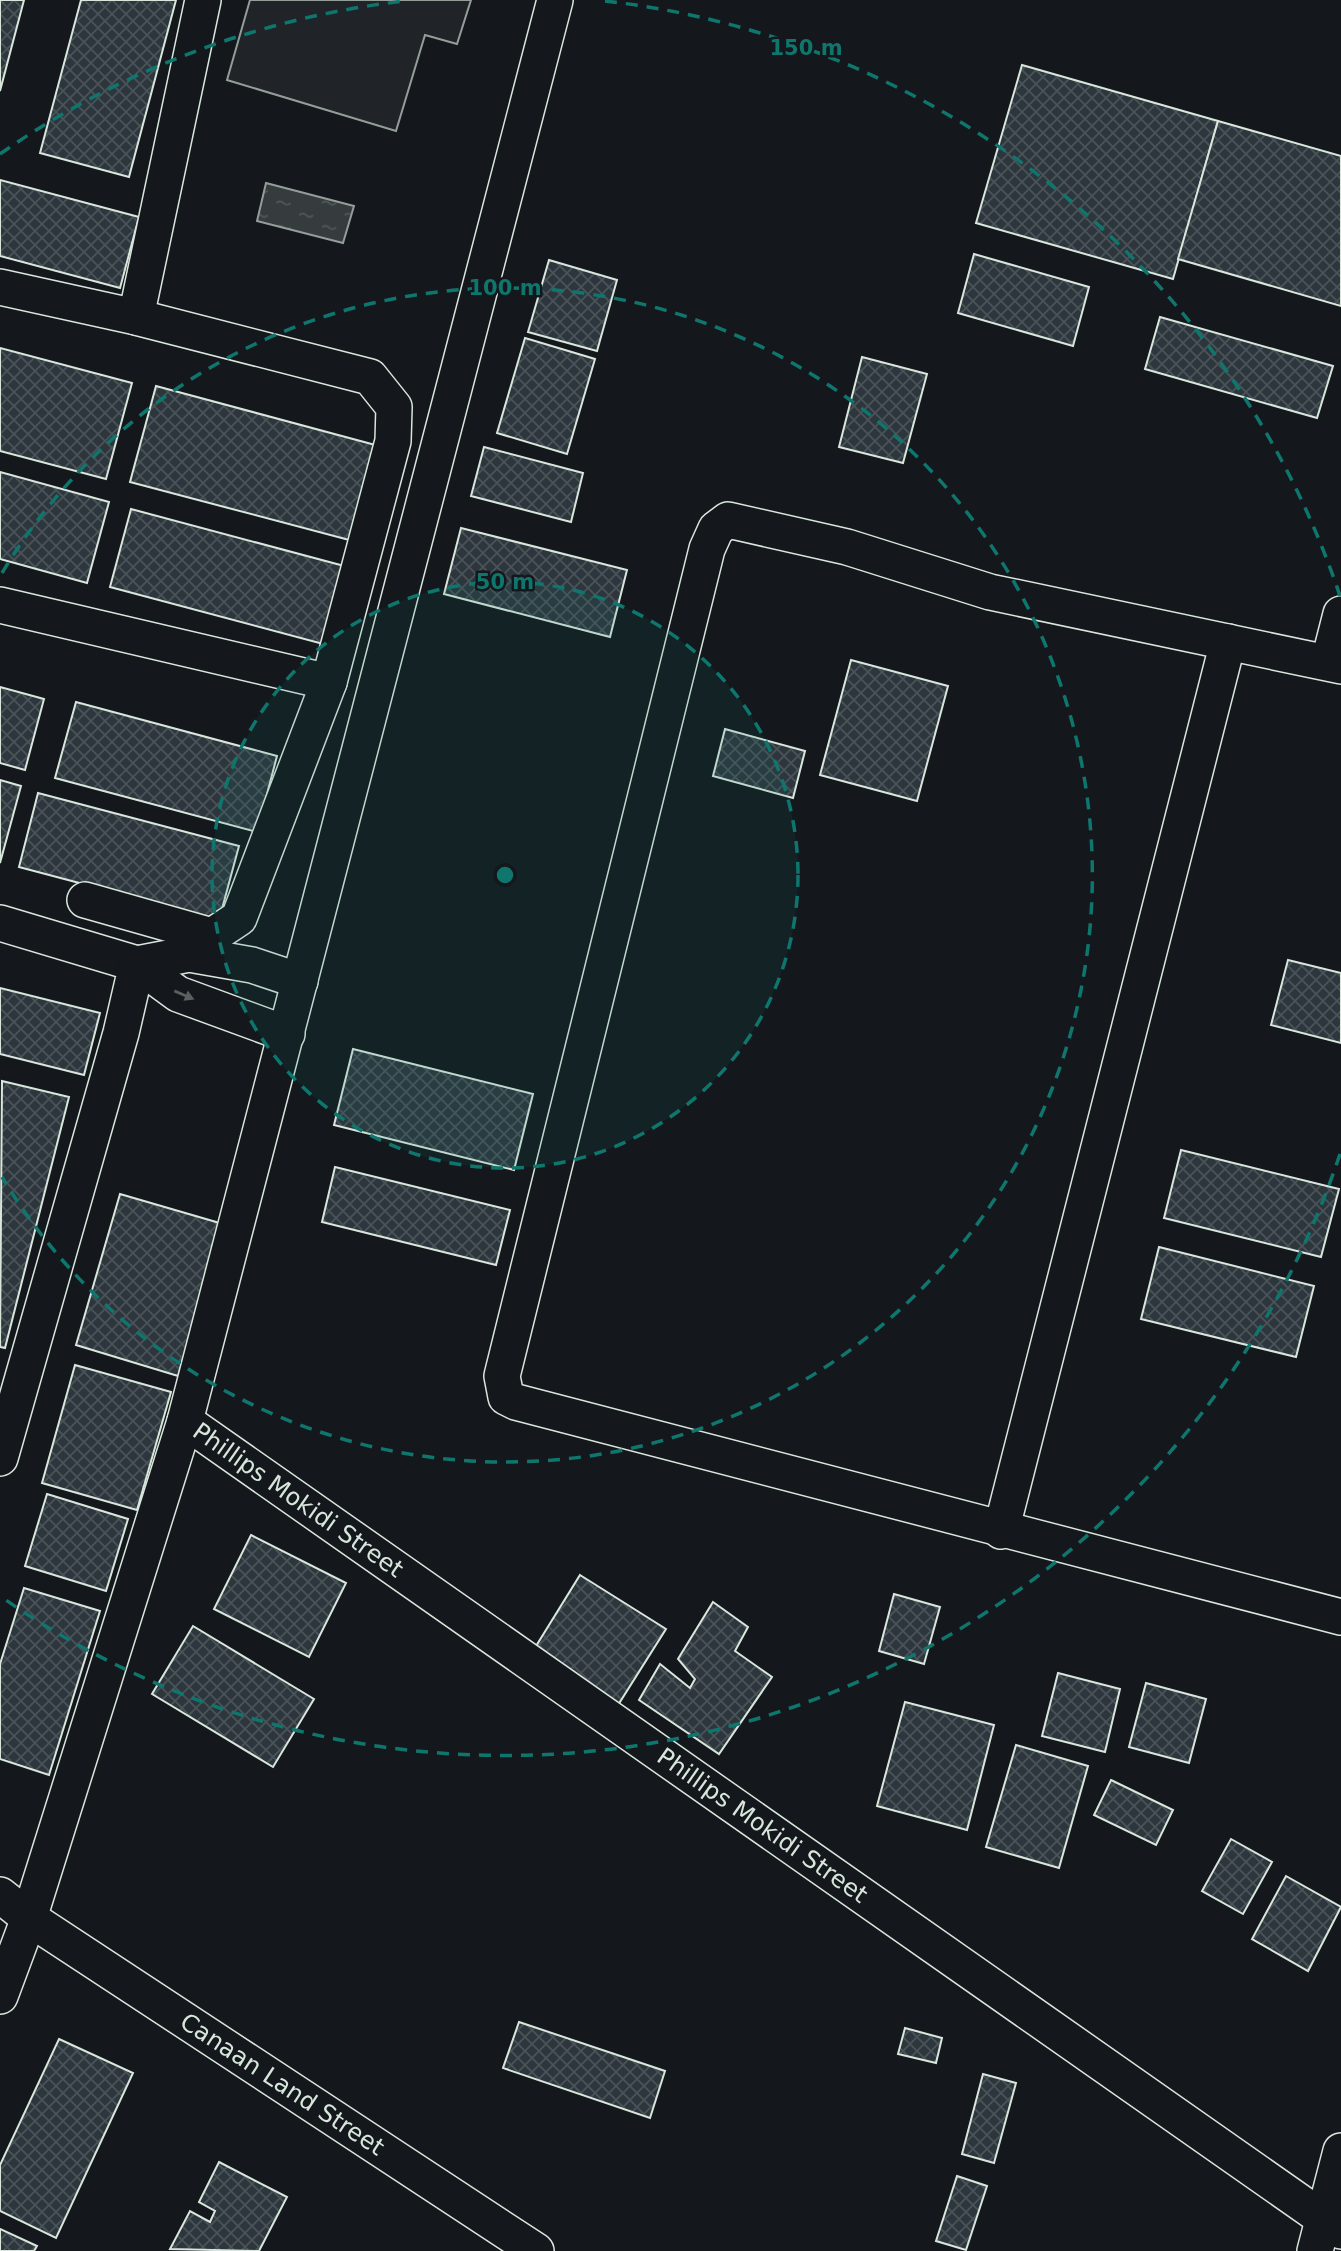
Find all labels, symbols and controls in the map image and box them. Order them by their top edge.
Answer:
text: 150 m [769,36,843,60]
text: 100 m [468,276,542,300]
text: 50 m [476,570,534,594]
centre of rings [493,863,517,887]
one-way arrow [174,989,194,1001]
street label: Phillips Mokidi Street [188,1417,409,1583]
street label: Phillips Mokidi Street [652,1742,873,1909]
street label: Canaan Land Street [175,2007,389,2161]

